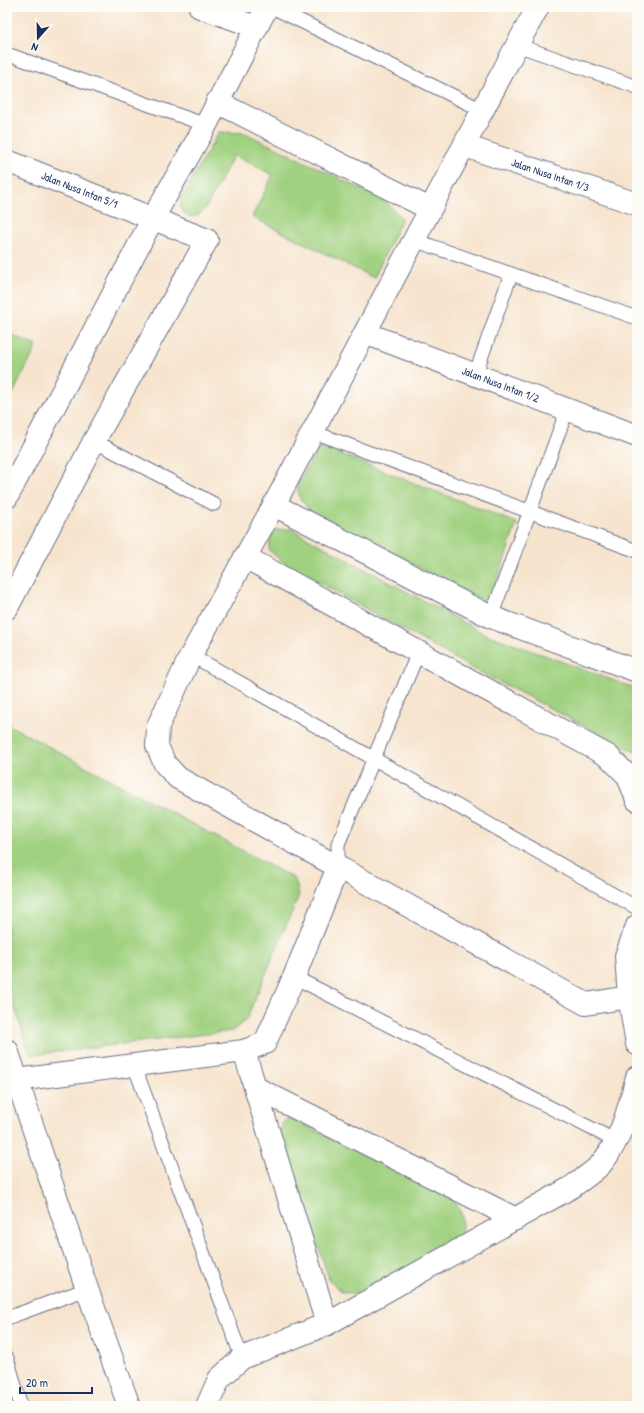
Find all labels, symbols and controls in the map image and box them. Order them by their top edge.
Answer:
north arrow [18,18,58,58]
text: N [29,40,40,55]
street label: Jalan Nusa Intan 1/3 [510,155,591,194]
street label: Jalan Nusa Intan 5/1 [39,168,120,211]
street label: Jalan Nusa Intan 1/2 [460,363,541,405]
scale bar [20,1369,92,1395]
text: 20 m [26,1374,48,1391]

